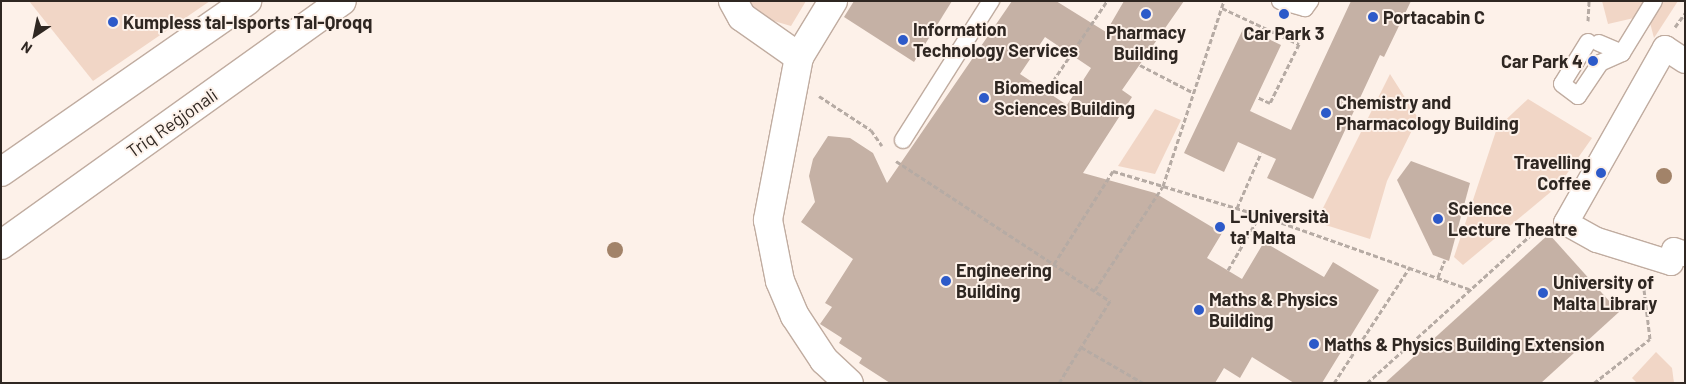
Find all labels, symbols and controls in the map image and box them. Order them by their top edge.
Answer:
place label: Portacabin C [1383,6,1485,28]
marker: Pharmacy Building [1140,8,1152,20]
marker: Car Park 3 [1278,8,1290,20]
north arrow [10,10,60,60]
place label: Kumpless tal-Isports Tal-Qroqq [123,11,372,33]
marker: Portacabin C [1367,11,1379,23]
marker: Kumpless tal-Isports Tal-Qroqq [107,16,119,28]
place label: Information Technology Services [913,19,1078,62]
place label: Pharmacy Building [1106,22,1186,64]
place label: Car Park 3 [1244,22,1324,44]
marker: Information Technology Services [897,34,909,46]
text: N [18,38,35,58]
place label: Car Park 4 [1501,50,1583,72]
marker: Car Park 4 [1587,55,1599,67]
place label: Biomedical Sciences Building [994,77,1135,120]
street label: Triq Reġjonali [122,84,222,162]
marker: Biomedical Sciences Building [978,92,990,104]
place label: Chemistry and Pharmacology Building [1336,92,1519,134]
marker: Chemistry and Pharmacology Building [1320,107,1332,119]
place label: Travelling Coffee [1514,152,1591,194]
marker: Travelling Coffee [1595,167,1607,179]
place label: Science Lecture Theatre [1448,198,1577,240]
place label: L-Università ta' Malta [1230,206,1329,248]
marker: Science Lecture Theatre [1432,213,1444,225]
marker: L-Università ta' Malta [1214,221,1226,233]
place label: Engineering Building [956,260,1052,302]
place label: University of Malta Library [1553,272,1657,314]
marker: Engineering Building [940,275,952,287]
marker: University of Malta Library [1537,287,1549,299]
place label: Maths & Physics Building [1209,289,1338,332]
marker: Maths & Physics Building [1193,304,1205,316]
place label: Maths & Physics Building Extension [1324,333,1604,355]
marker: Maths & Physics Building Extension [1308,338,1320,350]

